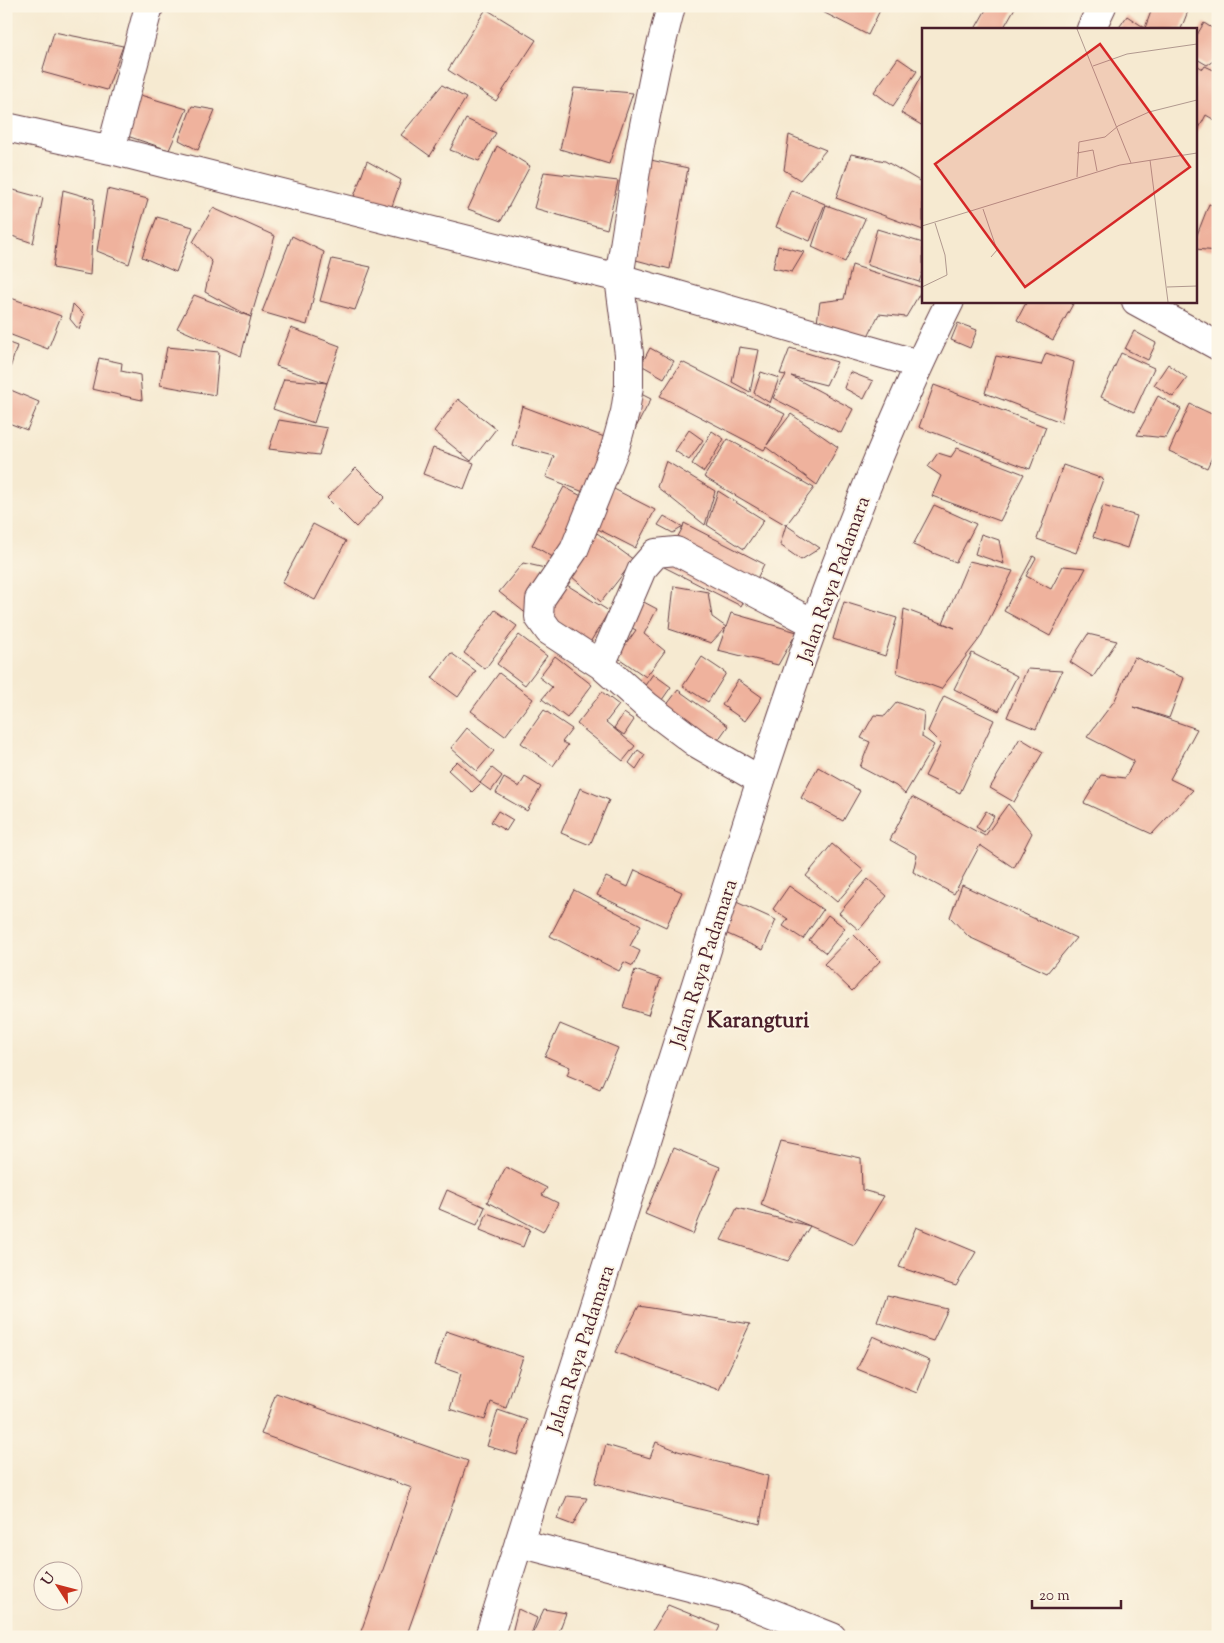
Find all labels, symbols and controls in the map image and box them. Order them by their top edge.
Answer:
inset map [922,28,1196,302]
street label: Jalan Raya Padamara [791,493,879,668]
street label: Jalan Raya Padamara [664,876,746,1053]
district label: Karangturi [707,1006,810,1038]
street label: Jalan Raya Padamara [541,1262,623,1439]
north arrow [32,1560,82,1610]
text: U [38,1569,61,1590]
scale bar [1032,1578,1120,1610]
text: 20 m [1039,1586,1070,1607]

